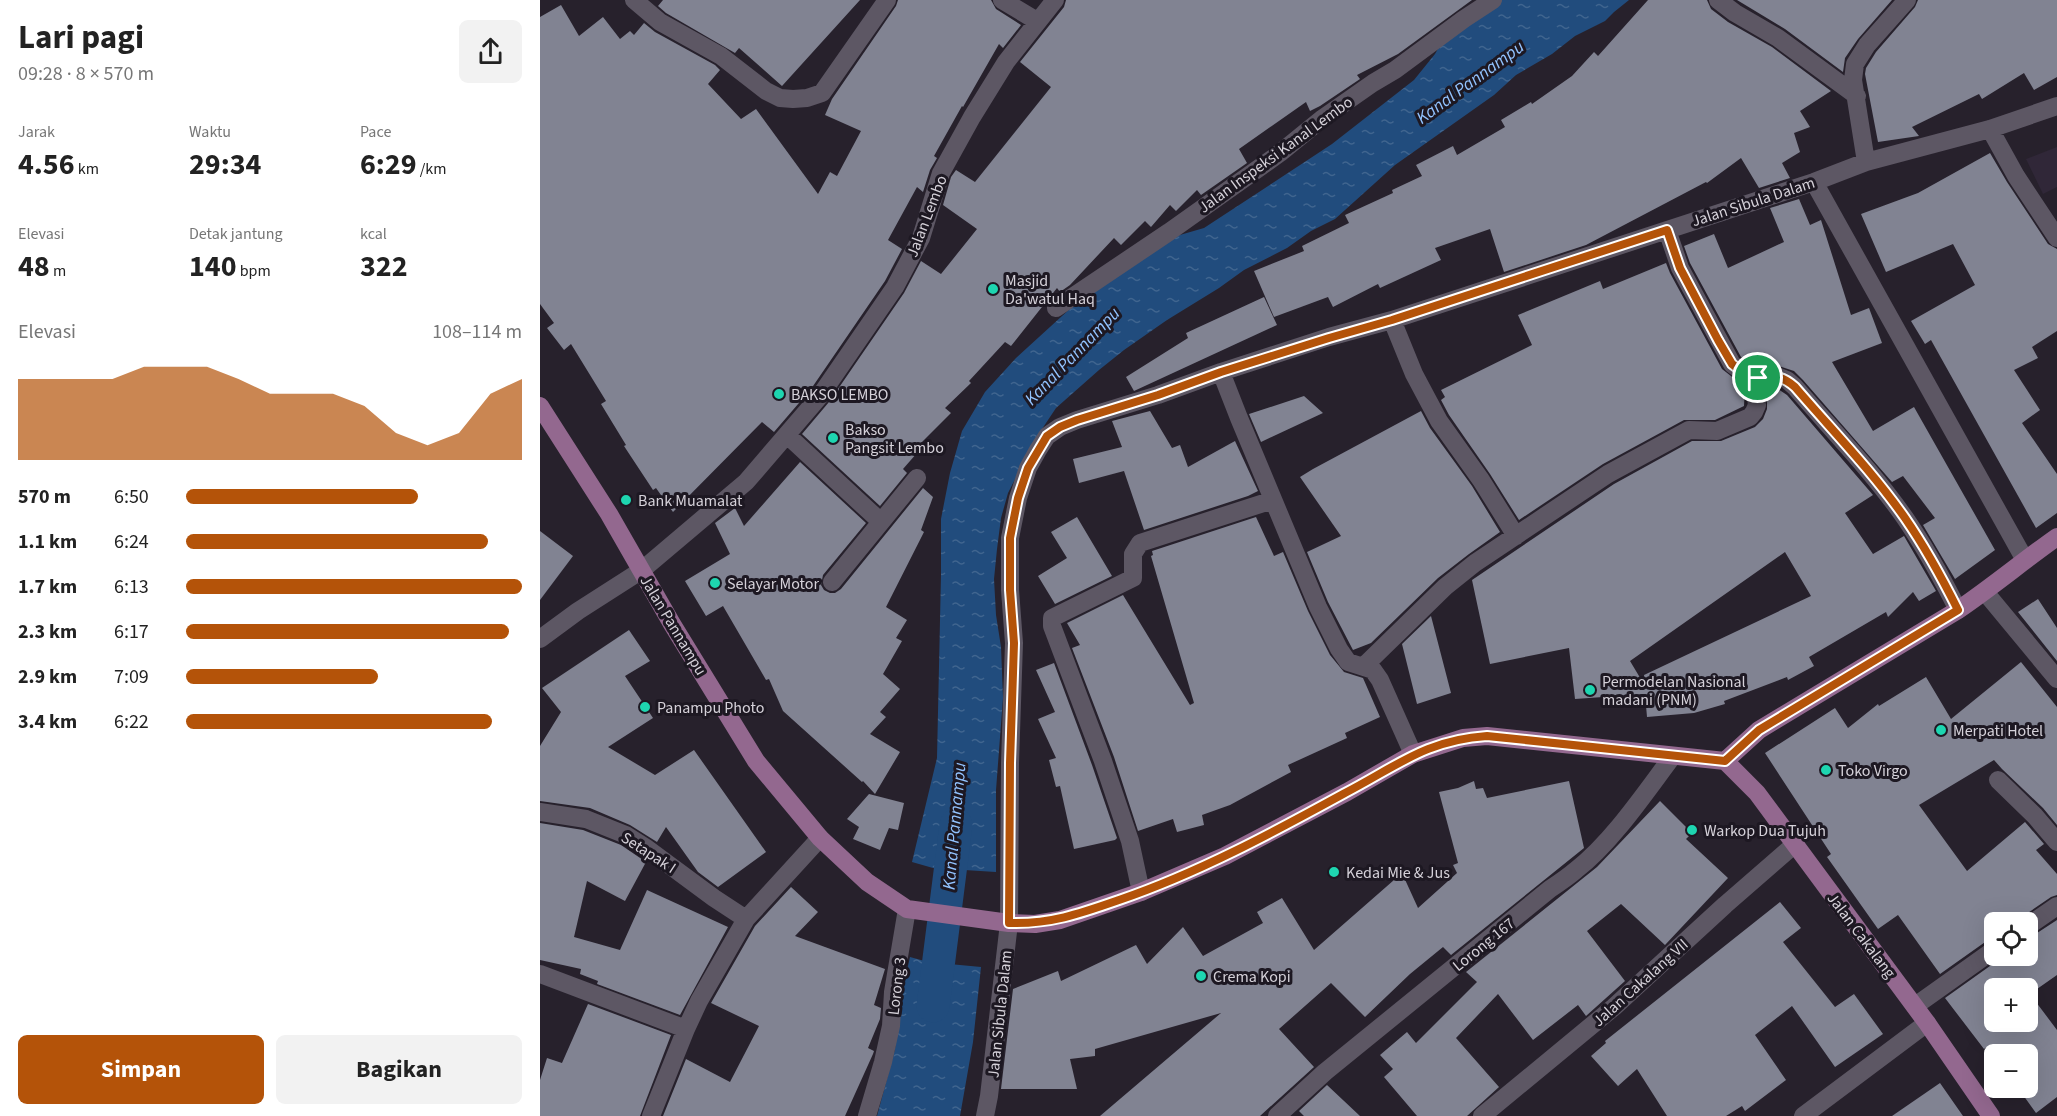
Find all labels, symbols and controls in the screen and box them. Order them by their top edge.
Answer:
text: Lari pagi [18,14,144,61]
button: share [459,20,522,83]
water label: Kanal Pannampu [1411,35,1529,130]
text: 09:28 · 8 × 570 m [18,60,154,88]
street label: Jalan Inspeksi Kanal Lembo [1194,91,1357,218]
text: Jarak [18,121,55,143]
text: Waktu [189,121,231,143]
text: Pace [360,121,391,143]
text: 4.56 [18,143,75,186]
text: 29:34 [189,143,261,186]
text: 6:29 [360,143,417,186]
text: km [75,158,99,180]
text: /km [417,158,447,180]
street label: Jalan Lembo [901,172,953,261]
street label: Jalan Sibula Dalam [1689,172,1818,232]
text: Elevasi [18,223,64,245]
text: Detak jantung [189,223,283,245]
text: kcal [360,223,387,245]
text: 48 [18,245,50,288]
text: 140 [189,245,237,288]
text: 322 [360,245,408,288]
text: m [50,260,66,282]
text: bpm [237,260,271,282]
place label: Masjid Da'watul Haq [1005,270,1095,310]
marker: Masjid Da'watul Haq [986,282,1000,296]
water label: Kanal Pannampu [1019,302,1126,411]
text: Elevasi [18,318,76,346]
text: 108–114 m [432,318,522,346]
pin [1732,352,1783,403]
icon: arrive [1741,361,1774,394]
place label: BAKSO LEMBO [791,384,888,406]
marker: BAKSO LEMBO [772,387,786,401]
place label: Bakso Pangsit Lembo [845,419,944,459]
marker: Bakso Pangsit Lembo [826,431,840,445]
text: 570 m [18,483,71,511]
text: 6:50 [114,483,149,511]
place label: Bank Muamalat [638,490,743,512]
marker: Bank Muamalat [619,493,633,507]
text: 1.1 km [18,528,77,556]
text: 6:24 [114,528,149,556]
street label: Jalan Pannampu [635,572,712,679]
text: 1.7 km [18,573,77,601]
text: 6:13 [114,573,149,601]
place label: Selayar Motor [727,573,819,595]
marker: Selayar Motor [708,576,722,590]
text: 2.3 km [18,618,77,646]
text: 6:17 [114,618,149,646]
text: 2.9 km [18,663,77,691]
text: 7:09 [114,663,149,691]
place label: Permodelan Nasional madani (PNM) [1602,671,1746,711]
marker: Permodelan Nasional madani (PNM) [1583,683,1597,697]
place label: Panampu Photo [657,697,764,719]
marker: Panampu Photo [638,700,652,714]
text: 3.4 km [18,708,77,736]
text: 6:22 [114,708,149,736]
place label: Merpati Hotel [1953,720,2043,742]
marker: Merpati Hotel [1934,723,1948,737]
place label: Toko Virgo [1838,760,1908,782]
water label: Kanal Pannampu [936,761,973,891]
marker: Toko Virgo [1819,763,1833,777]
place label: Warkop Dua Tujuh [1704,820,1826,842]
marker: Warkop Dua Tujuh [1685,823,1699,837]
street label: Setapak I [617,827,680,879]
place label: Kedai Mie & Jus [1346,862,1450,884]
marker: Kedai Mie & Jus [1327,865,1341,879]
street label: Jalan Cakalang [1822,888,1901,983]
map controls [1984,912,2038,1098]
button: locate [1984,912,2038,966]
street label: Lorong 167 [1448,913,1519,977]
street label: Jalan Cakalang VII [1588,934,1693,1032]
street label: Jalan Sibula Dalam [982,949,1018,1079]
street label: Lorong 3 [883,956,911,1016]
place label: Crema Kopi [1213,966,1291,988]
marker: Crema Kopi [1194,969,1208,983]
button: + [1984,978,2038,1032]
button: Simpan [18,1035,264,1104]
button: Bagikan [276,1035,522,1104]
button: − [1984,1044,2038,1098]

